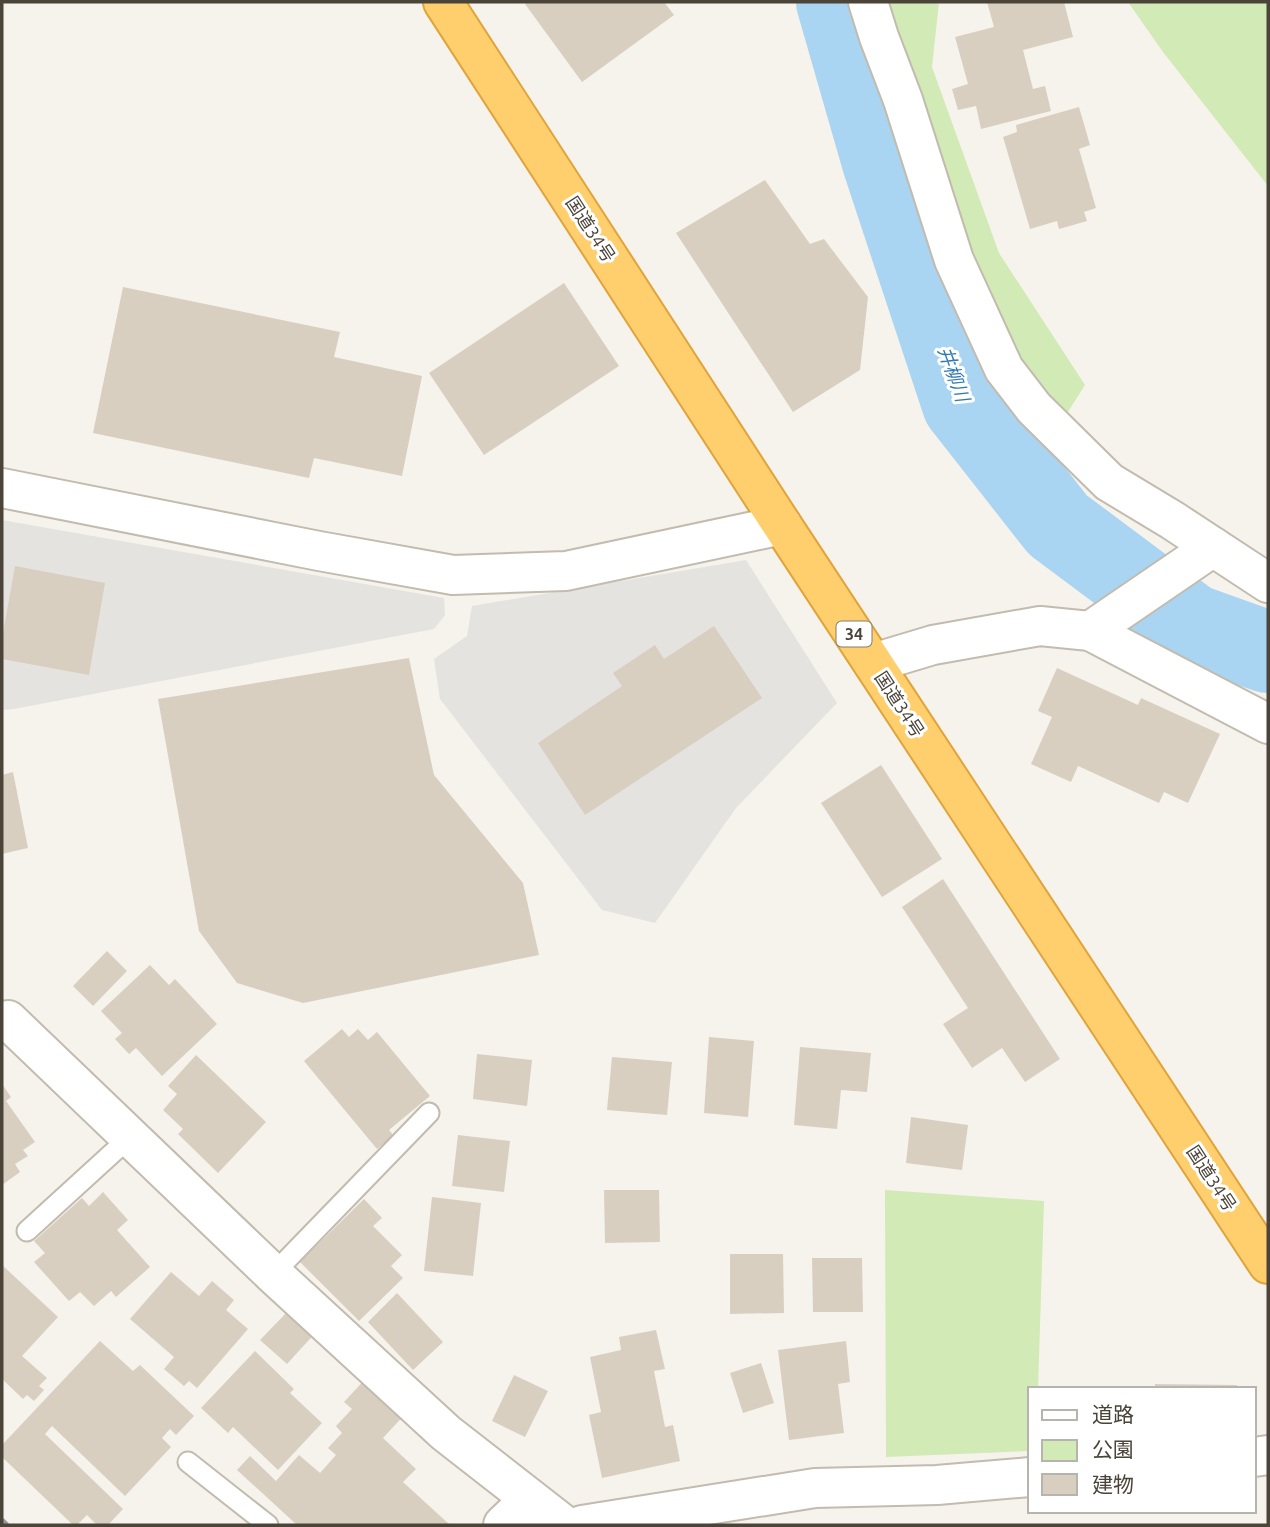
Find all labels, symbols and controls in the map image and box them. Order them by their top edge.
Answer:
street label: 国道34号 [562,192,620,266]
water label: 井柳川 [934,343,975,406]
road number: 34 [836,622,872,646]
street label: 国道34号 [871,667,929,741]
street label: 国道34号 [1183,1141,1241,1215]
legend [1028,1387,1256,1513]
text: 道路 [1092,1402,1134,1426]
text: 公園 [1092,1437,1134,1461]
text: 建物 [1092,1472,1134,1496]

